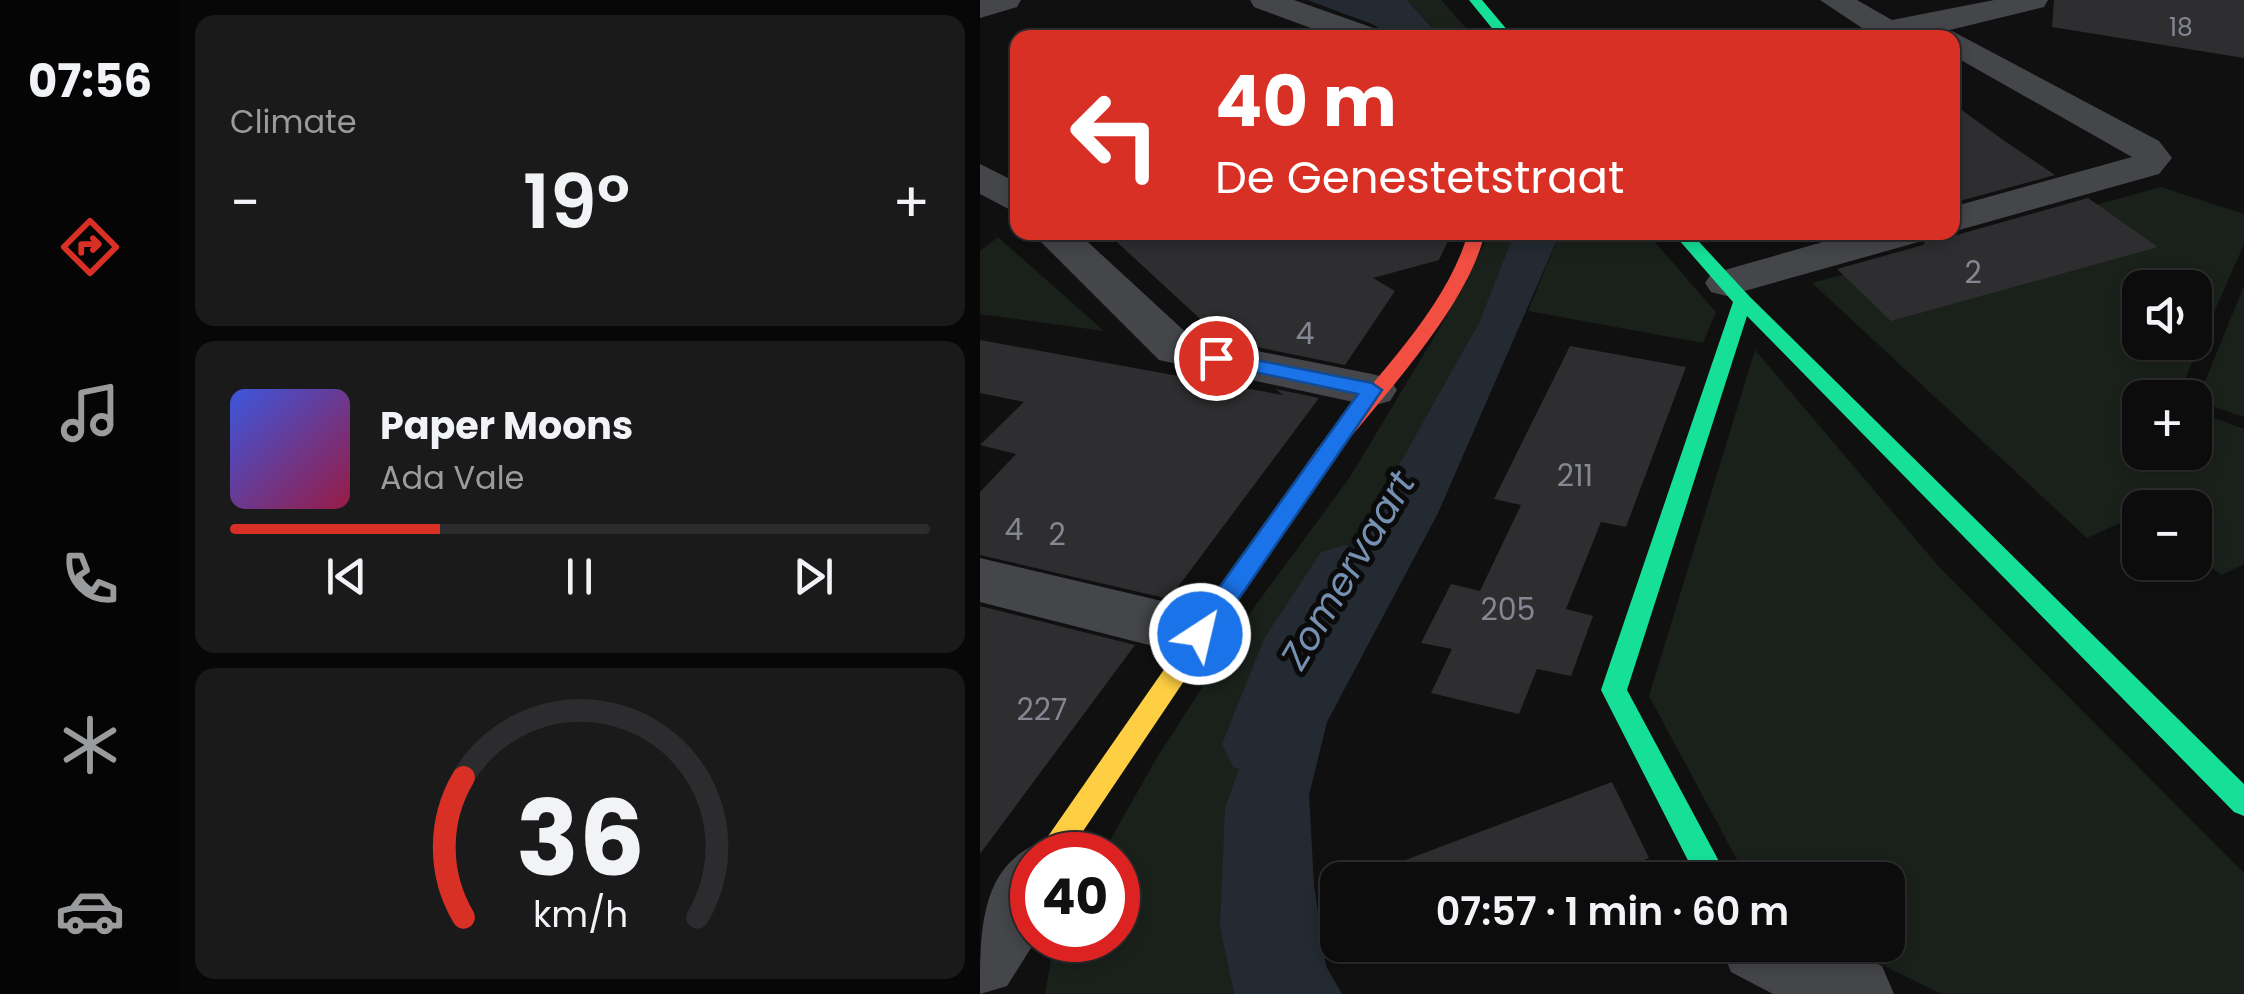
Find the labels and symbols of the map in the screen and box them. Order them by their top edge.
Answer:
house number: 18 [2169,10,2193,45]
house number: 2 [1964,251,1982,294]
house number: 4 [1296,312,1314,355]
pin [1174,316,1259,401]
house number: 211 [1557,454,1593,497]
water label: Zomervaart [1267,460,1428,680]
house number: 4 [1005,508,1023,551]
house number: 2 [1048,513,1066,556]
position arrow [1148,582,1252,686]
house number: 205 [1481,588,1535,631]
house number: 227 [1017,688,1067,731]
speed limit sign: 40 [1010,832,1140,962]

